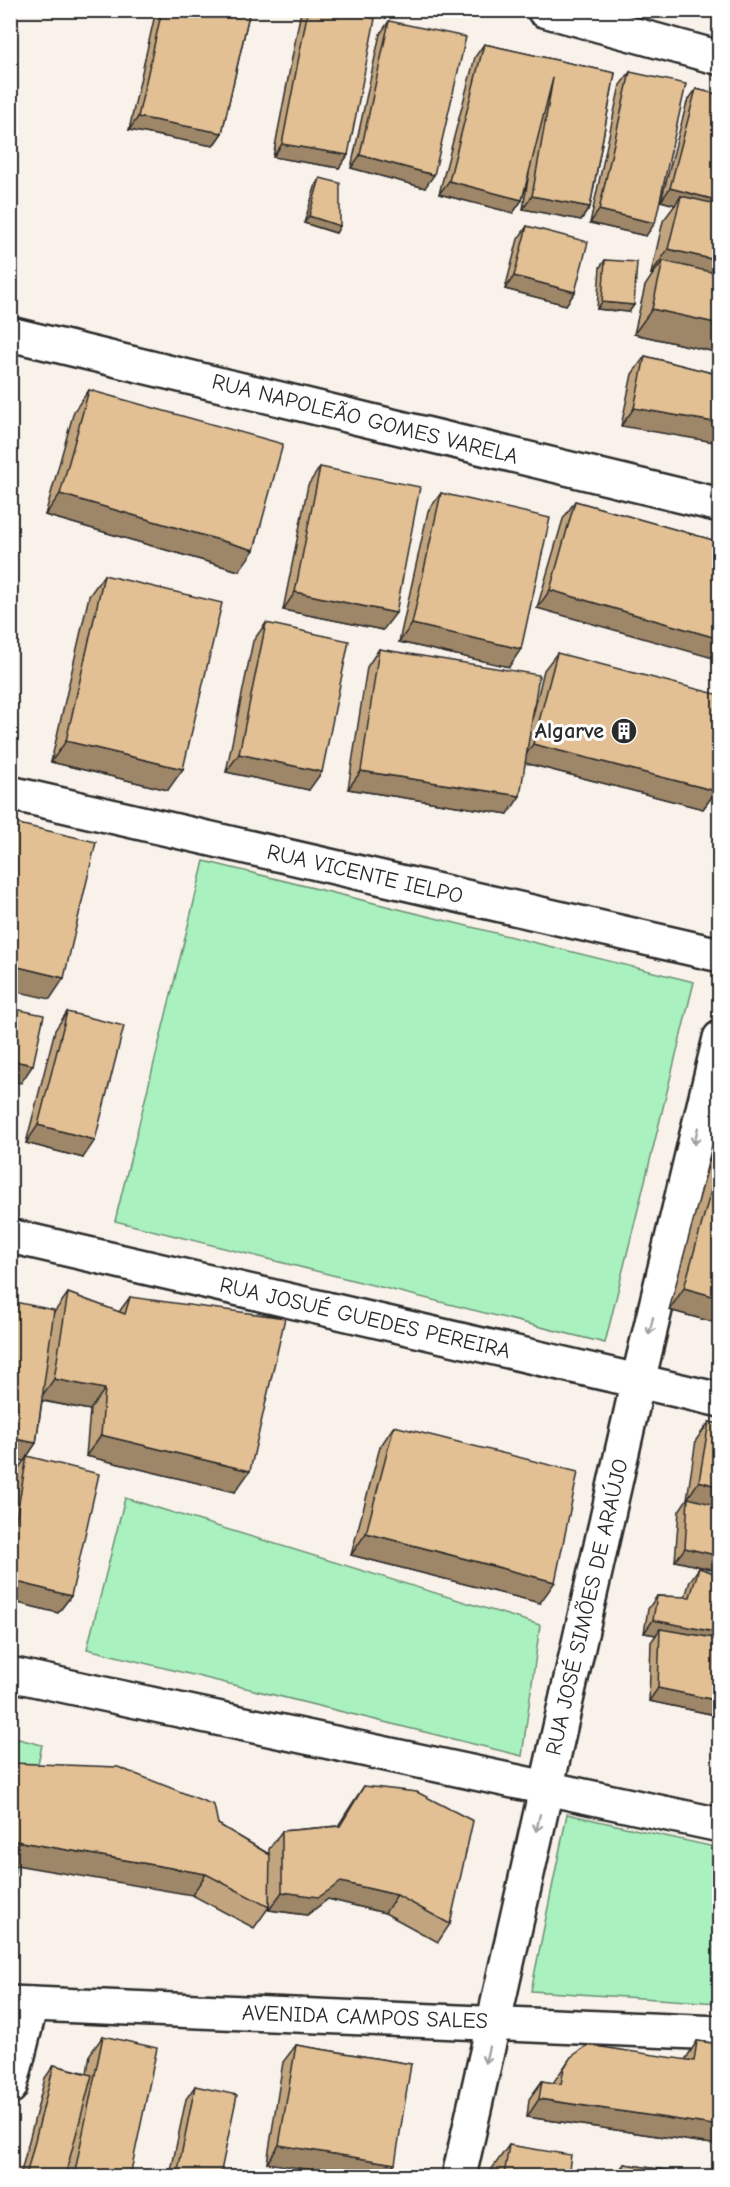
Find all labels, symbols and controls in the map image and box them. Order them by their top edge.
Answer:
street label: RUA NAPOLEÃO GOMES VARELA [209,368,521,470]
building icon: Algarve [609,716,639,746]
place label: Algarve [535,718,604,744]
street label: RUA VICENTE IELPO [264,839,466,909]
one-way arrow [690,1126,702,1145]
street label: RUA JOSUÉ GUEDES PEREIRA [217,1272,513,1364]
one-way arrow [645,1316,657,1335]
street label: RUA JOSÉ SIMÕES DE ARAÚJO [540,1456,634,1758]
one-way arrow [532,1813,543,1833]
street label: AVENIDA CAMPOS SALES [242,2000,488,2034]
one-way arrow [481,2044,492,2064]

